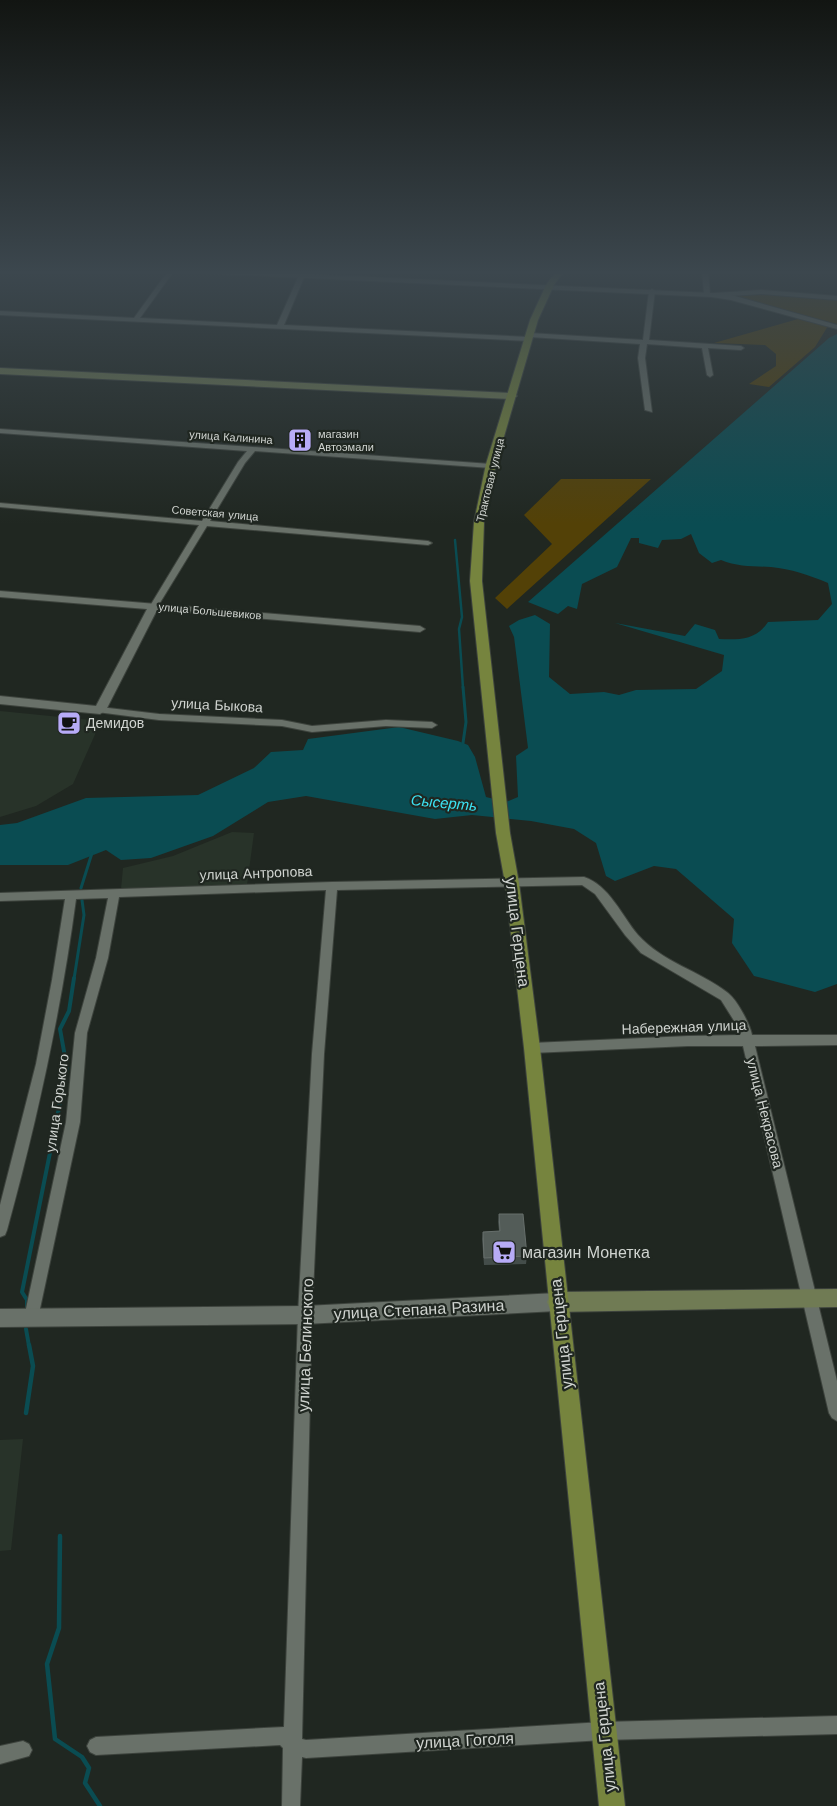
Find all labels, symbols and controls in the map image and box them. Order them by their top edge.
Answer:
building icon: магазин Автоэмали [287,427,313,453]
street label: улица Калинина [189,428,274,447]
place label: магазин Автоэмали [318,428,374,454]
street label: Трактовая улица [474,436,507,523]
street label: Советская улица [171,503,260,524]
street label: улица Большевиков [158,601,262,622]
street label: улица Быкова [171,695,263,715]
cafe icon: Демидов [56,710,82,736]
place label: Демидов [86,715,144,731]
water label: Сысерть [410,791,478,815]
street label: улица Антропова [199,863,313,883]
street label: улица Герцена [501,876,534,988]
street label: Набережная улица [621,1017,747,1037]
street label: улица Горького [42,1052,72,1153]
street label: улица Некрасова [744,1056,786,1170]
supermarket icon: магазин Монетка [491,1239,517,1265]
place label: магазин Монетка [522,1243,650,1262]
street label: улица Белинского [294,1278,317,1412]
street label: улица Герцена [546,1278,577,1390]
street label: улица Степана Разина [333,1296,505,1323]
street label: улица Герцена [589,1681,620,1793]
street label: улица Гоголя [416,1728,514,1753]

